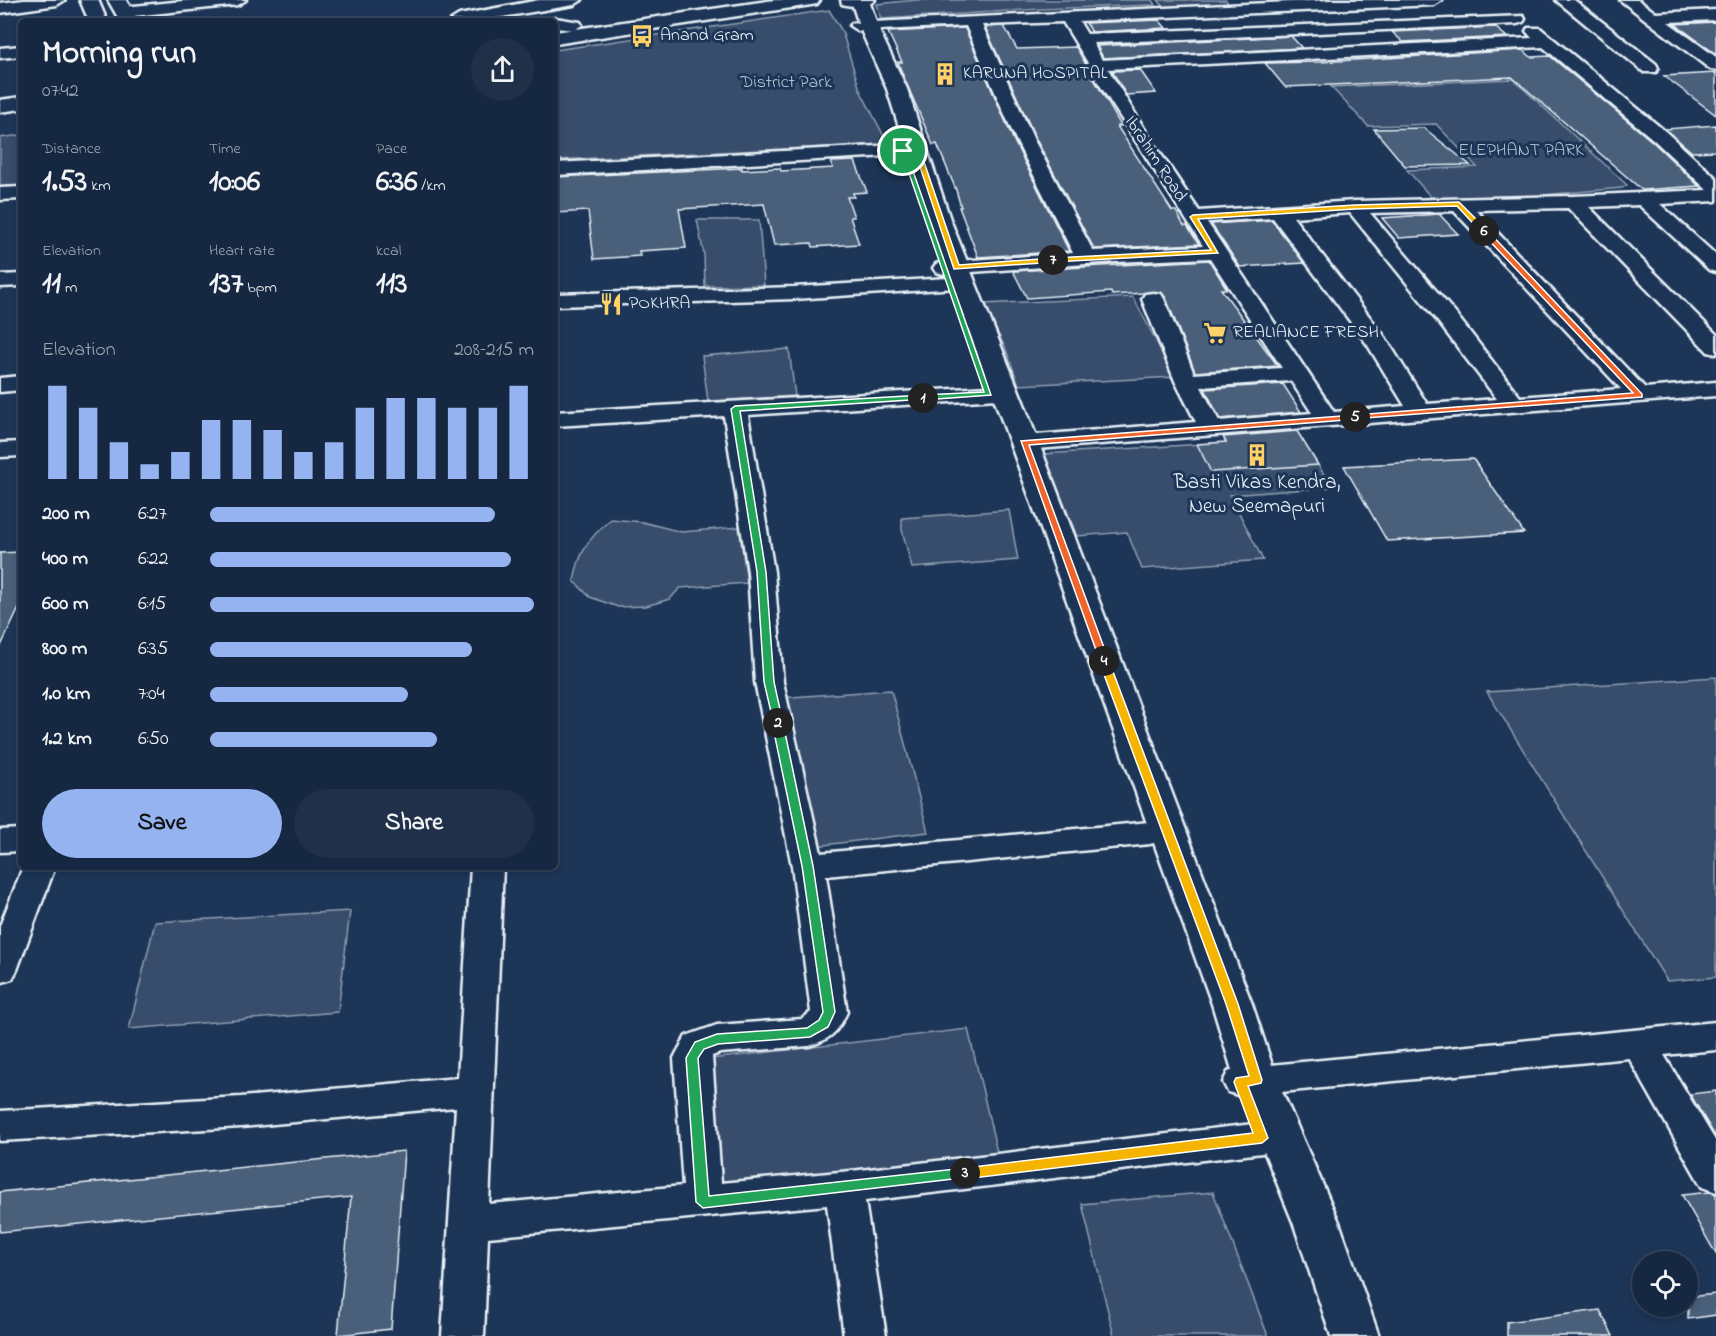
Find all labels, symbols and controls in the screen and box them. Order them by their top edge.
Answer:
bus stop icon: Anand Gram [629,23,655,49]
place label: Anand Gram [660,23,754,49]
text: Morning run [42,30,196,78]
button: share [471,38,534,101]
building icon: KARUNA HOSPITAL [932,61,958,87]
place label: KARUNA HOSPITAL [963,61,1108,87]
park label: District Park [739,70,832,96]
text: 07:42 [42,77,79,106]
street label: Ibrahim Road [1117,111,1193,207]
pin [877,125,928,176]
icon: arrive [886,134,919,167]
text: Distance [42,137,101,161]
text: Time [209,137,241,161]
text: Pace [376,137,407,161]
park label: ELEPHANT PARK [1458,138,1584,164]
text: 1.53 [42,161,87,205]
text: 10:06 [209,161,260,205]
text: 6:36 [376,161,417,205]
text: km [87,174,111,198]
text: /km [417,174,446,198]
pin: 6 [1469,216,1499,246]
text: 6 [1480,219,1488,243]
text: Elevation [42,239,101,263]
text: Heart rate [209,239,275,263]
text: kcal [376,239,401,263]
pin: 7 [1038,245,1068,275]
text: 7 [1050,248,1056,272]
text: 11 [42,263,61,307]
text: 137 [209,263,243,307]
text: 113 [376,263,407,307]
text: m [61,276,78,300]
text: bpm [243,276,277,300]
restaurant icon: POKHRA [598,291,624,317]
place label: POKHRA [629,291,690,317]
supermarket icon: REALIANCE FRESH [1202,320,1228,346]
place label: REALIANCE FRESH [1233,320,1379,346]
text: Elevation [42,336,116,365]
text: 208–215 m [454,336,534,365]
pin: 1 [908,383,938,413]
text: 1 [920,386,926,410]
pin: 5 [1340,402,1370,432]
text: 5 [1350,405,1360,429]
building icon: Basti Vikas Kendra, New Seemapuri [1244,442,1270,468]
place label: Basti Vikas Kendra, New Seemapuri [1173,468,1340,522]
text: 200 m [42,500,90,529]
text: 6:27 [138,500,167,529]
text: 400 m [42,545,88,574]
text: 6:22 [138,545,168,574]
text: 600 m [42,590,89,619]
text: 6:15 [138,590,166,619]
text: 800 m [42,635,87,664]
text: 6:35 [138,635,168,664]
pin: 4 [1089,646,1119,676]
text: 4 [1101,649,1107,673]
text: 1.0 km [42,680,90,709]
text: 7:04 [138,680,165,709]
pin: 2 [763,708,793,738]
text: 2 [774,711,782,735]
text: 1.2 km [42,725,92,754]
text: 6:50 [138,725,169,754]
button: Save [42,789,282,858]
button: Share [294,789,534,858]
pin: 3 [950,1158,980,1188]
text: 3 [962,1161,968,1185]
map controls [1632,1251,1698,1317]
button: locate [1632,1251,1698,1317]

